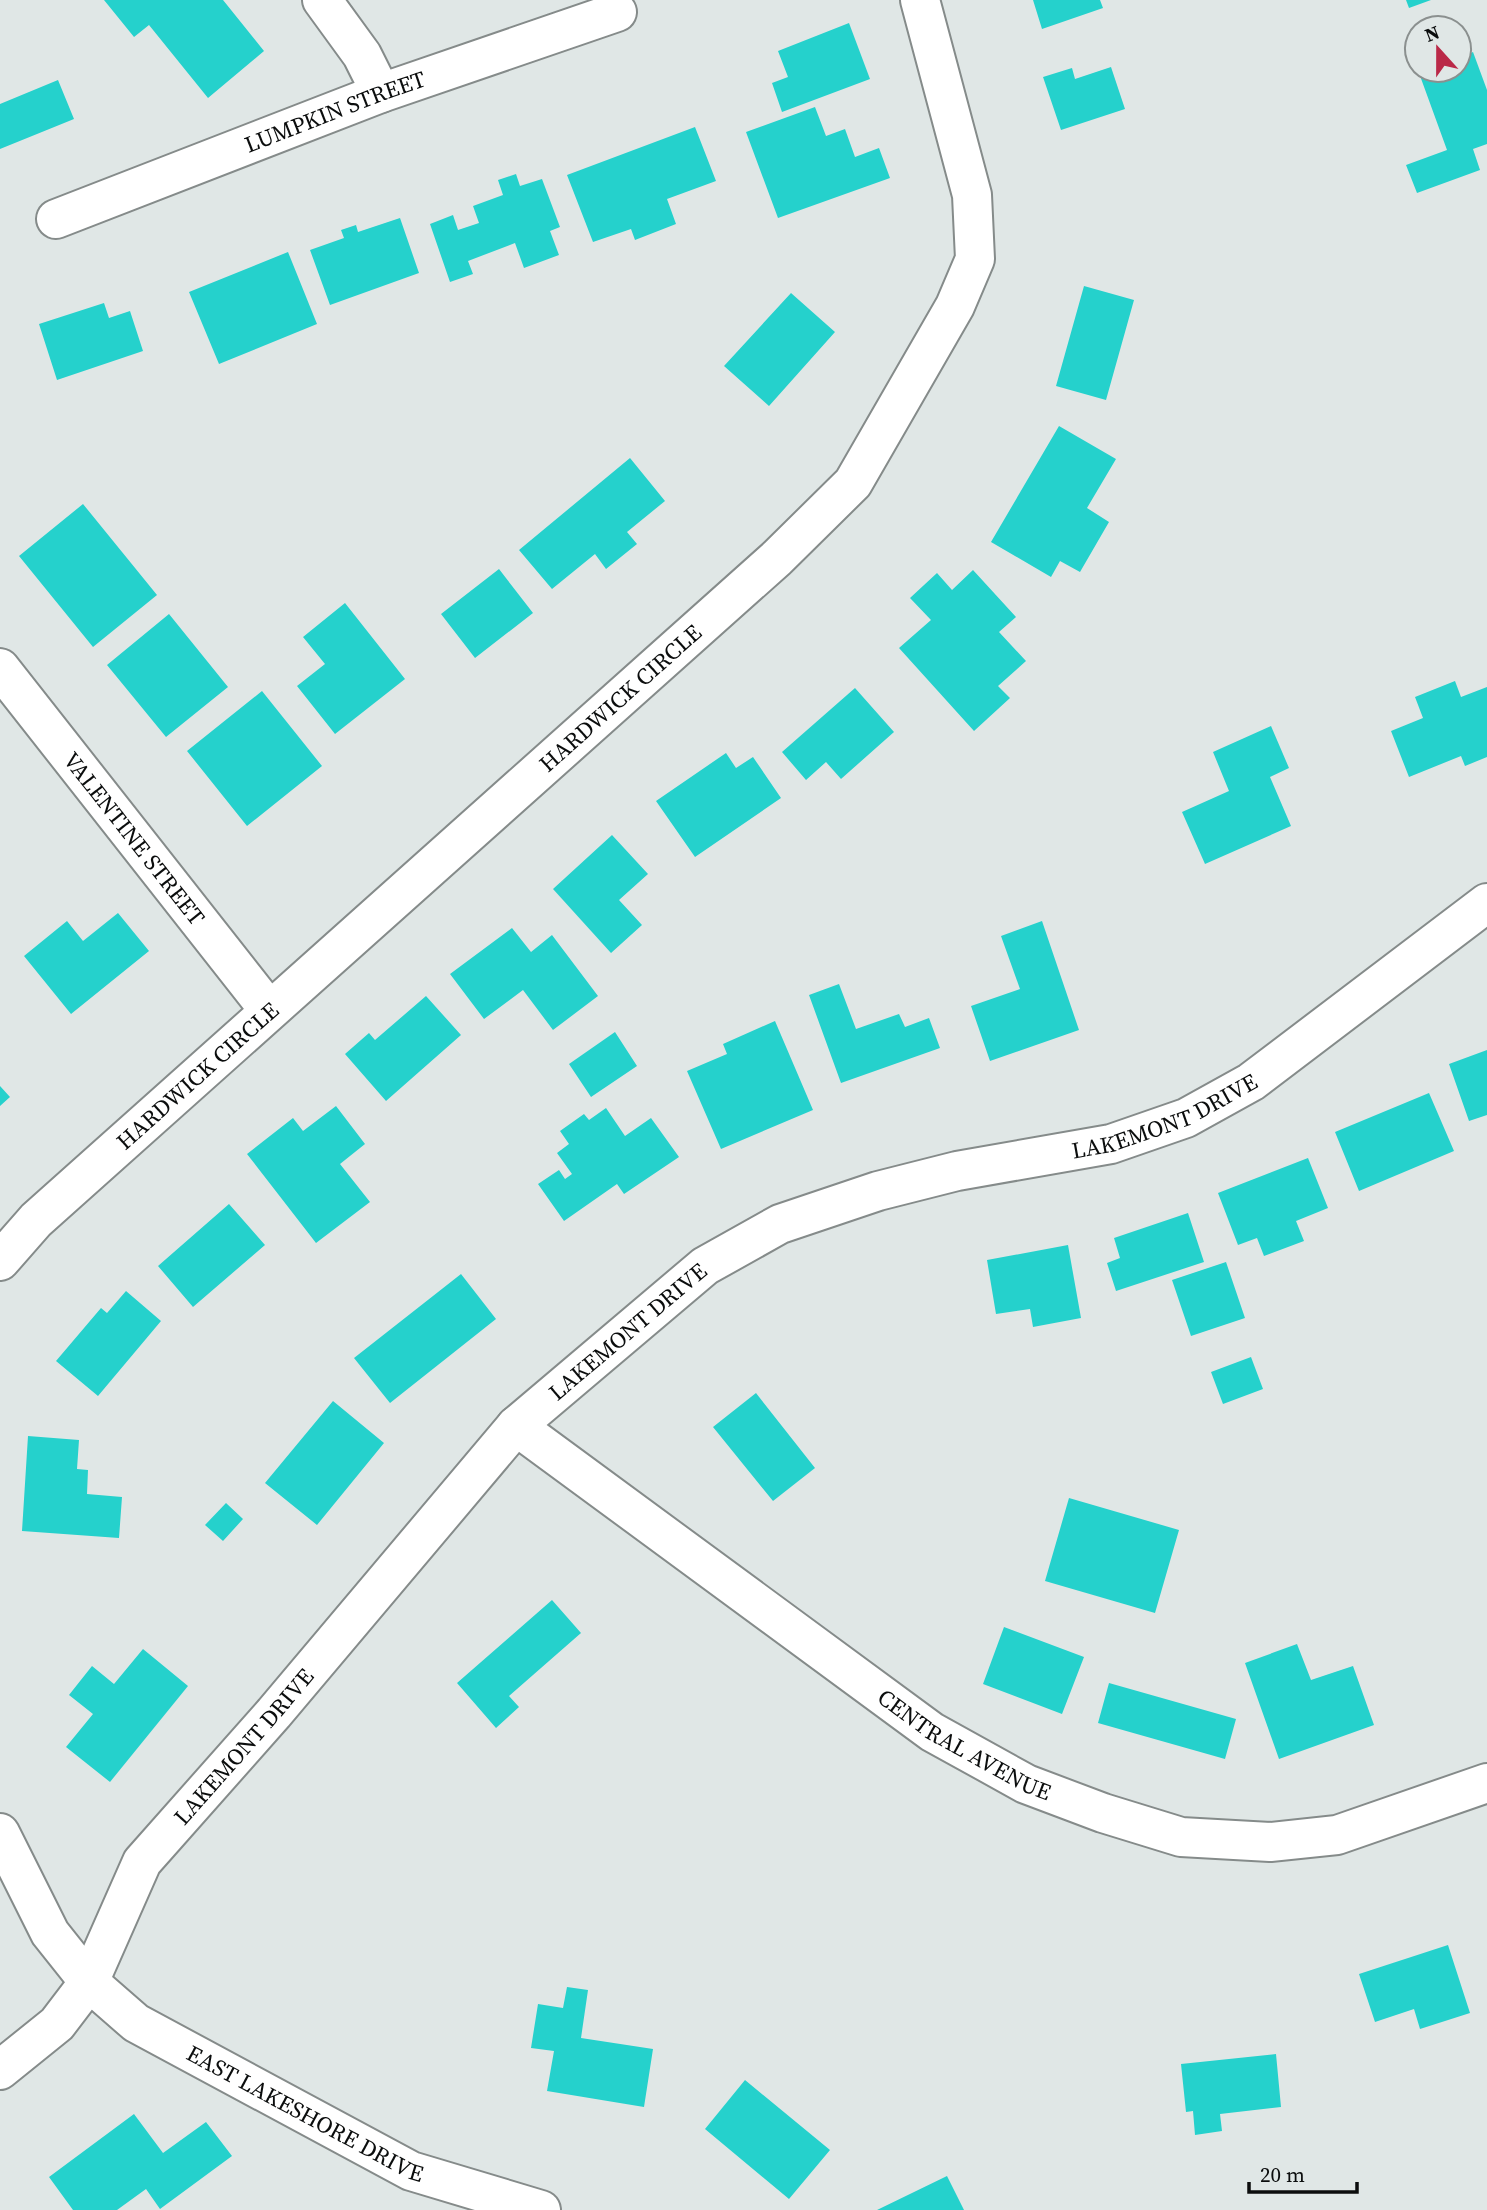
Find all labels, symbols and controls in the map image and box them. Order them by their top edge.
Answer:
north arrow [1403,14,1473,84]
text: N [1421,18,1443,48]
street label: LUMPKIN STREET [240,63,430,160]
street label: HARDWICK CIRCLE [532,617,709,779]
street label: VALENTINE STREET [56,745,212,932]
street label: HARDWICK CIRCLE [109,995,286,1157]
street label: LAKEMONT DRIVE [1069,1066,1263,1167]
street label: LAKEMONT DRIVE [542,1255,714,1408]
street label: LAKEMONT DRIVE [166,1661,321,1832]
street label: CENTRAL AVENUE [871,1681,1056,1808]
street label: EAST LAKESHORE DRIVE [181,2037,428,2190]
scale bar [1249,2150,1358,2194]
text: 20 m [1260,2160,1305,2189]

